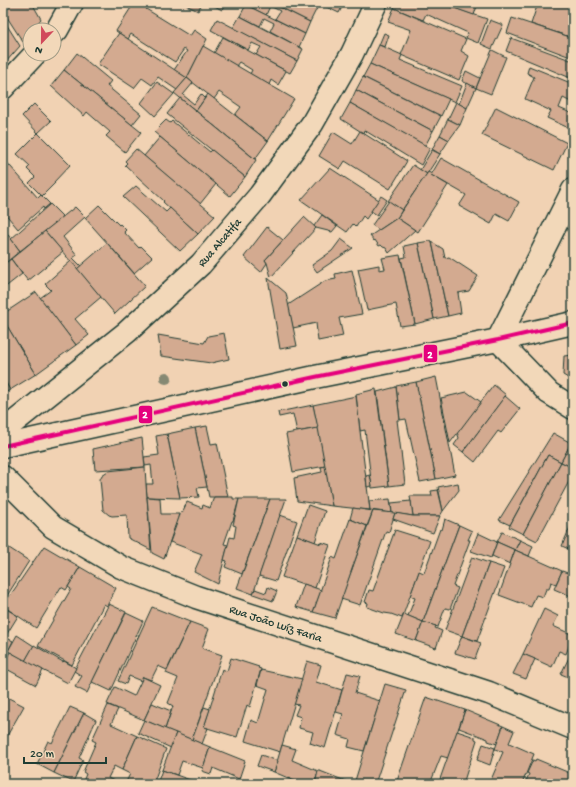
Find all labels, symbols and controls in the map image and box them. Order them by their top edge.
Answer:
north arrow [22,22,62,62]
text: N [33,43,45,56]
street label: Rua Alcatifa [196,216,246,270]
line badge: 2 [423,344,438,363]
text: 2 [427,350,433,362]
unlabelled marker [280,379,290,389]
line badge: 2 [138,405,153,424]
text: 2 [142,410,148,422]
street label: Rua João Luíz Faria [227,603,324,647]
scale bar [24,739,106,765]
text: 20 m [30,748,55,762]

